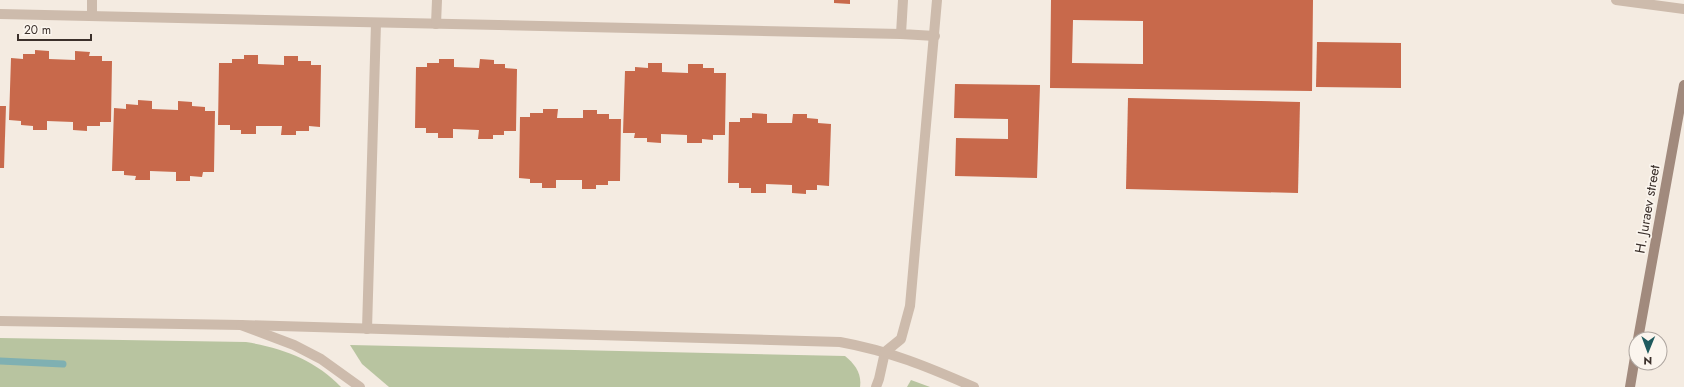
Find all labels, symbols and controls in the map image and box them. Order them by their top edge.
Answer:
scale bar [18,16,91,42]
text: 20 m [24,21,51,39]
street label: H. Juraev street [1629,163,1665,255]
north arrow [1628,331,1668,371]
text: N [1643,353,1652,369]

